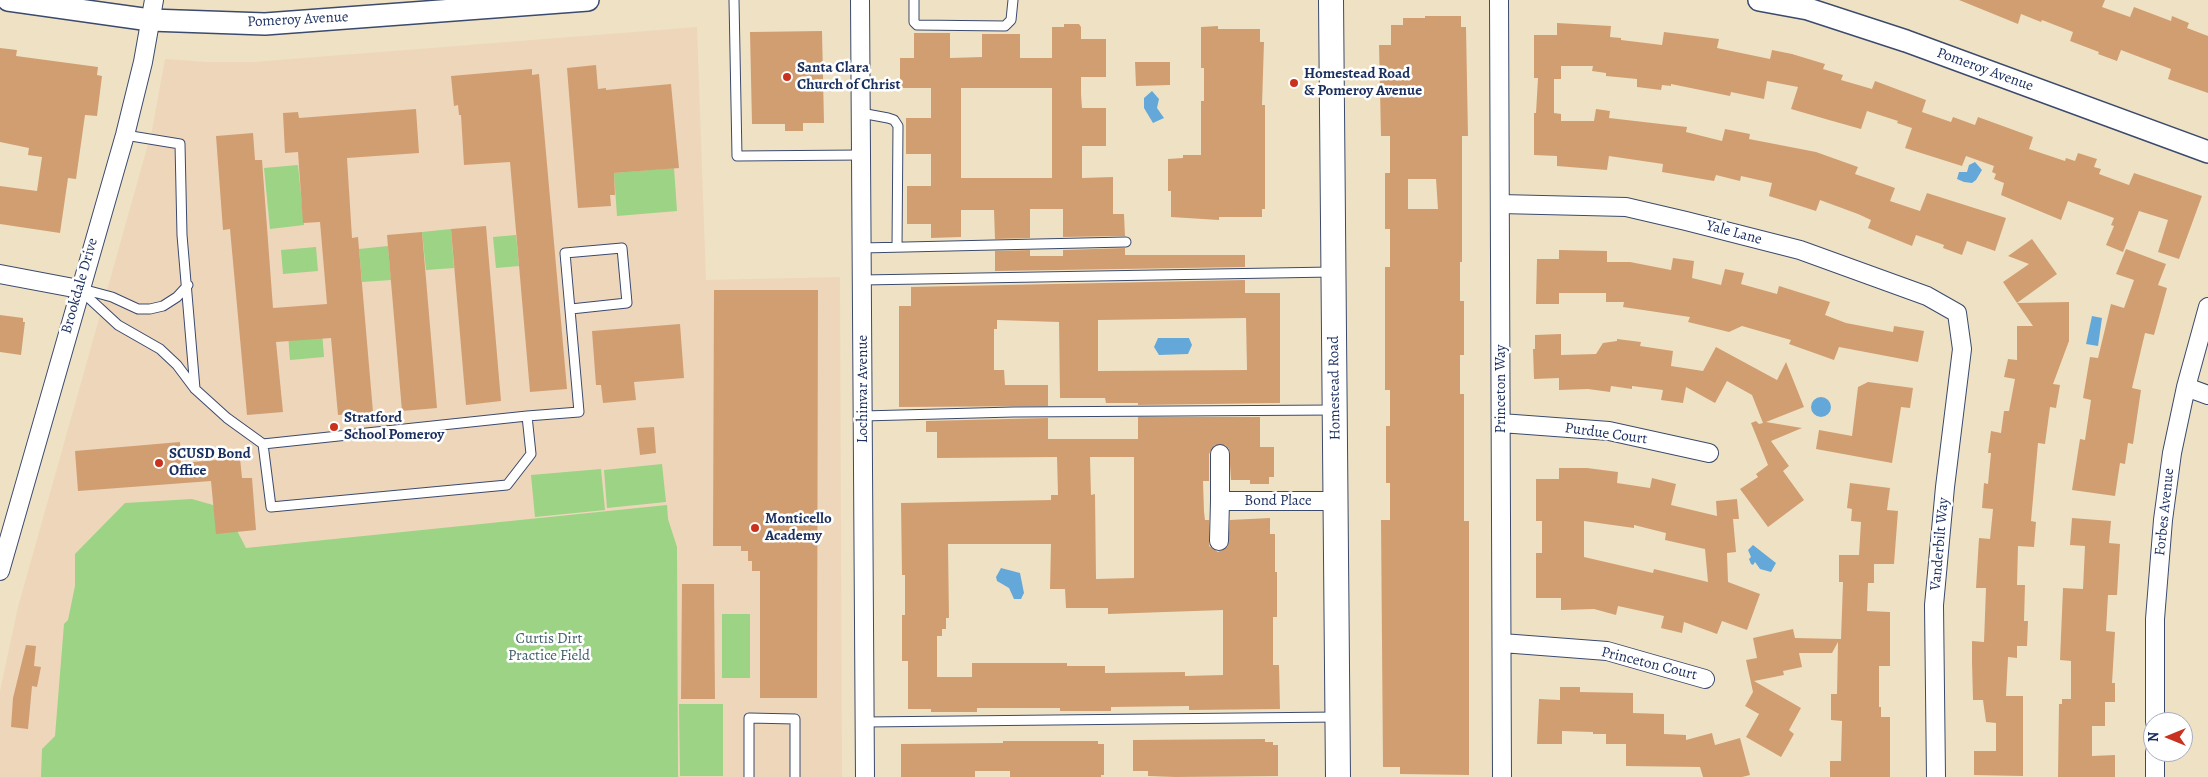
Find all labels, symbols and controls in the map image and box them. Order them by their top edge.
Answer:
street label: Pomeroy Avenue [247,8,349,32]
street label: Pomeroy Avenue [1934,44,2036,96]
place label: Santa Clara Church of Christ [797,59,900,94]
place label: Homestead Road & Pomeroy Avenue [1304,65,1422,100]
marker: Santa Clara Church of Christ [781,71,793,83]
marker: Homestead Road & Pomeroy Avenue [1288,77,1300,89]
street label: Yale Lane [1704,217,1764,249]
street label: Brookdale Drive [58,236,102,336]
street label: Lochinvar Avenue [854,335,872,443]
street label: Homestead Road [1325,336,1345,440]
street label: Princeton Way [1492,345,1510,433]
place label: Stratford School Pomeroy [344,409,444,444]
street label: Purdue Court [1564,419,1648,449]
marker: Stratford School Pomeroy [328,421,340,433]
place label: SCUSD Bond Office [169,445,251,480]
marker: SCUSD Bond Office [153,457,165,469]
street label: Forbes Avenue [2151,467,2179,557]
street label: Bond Place [1244,492,1312,510]
street label: Vanderbilt Way [1927,497,1953,591]
place label: Monticello Academy [765,510,832,545]
marker: Monticello Academy [749,522,761,534]
park label: Curtis Dirt Practice Field [508,630,590,665]
street label: Princeton Court [1599,643,1699,685]
north arrow [2143,712,2193,762]
text: N [2144,732,2163,742]

